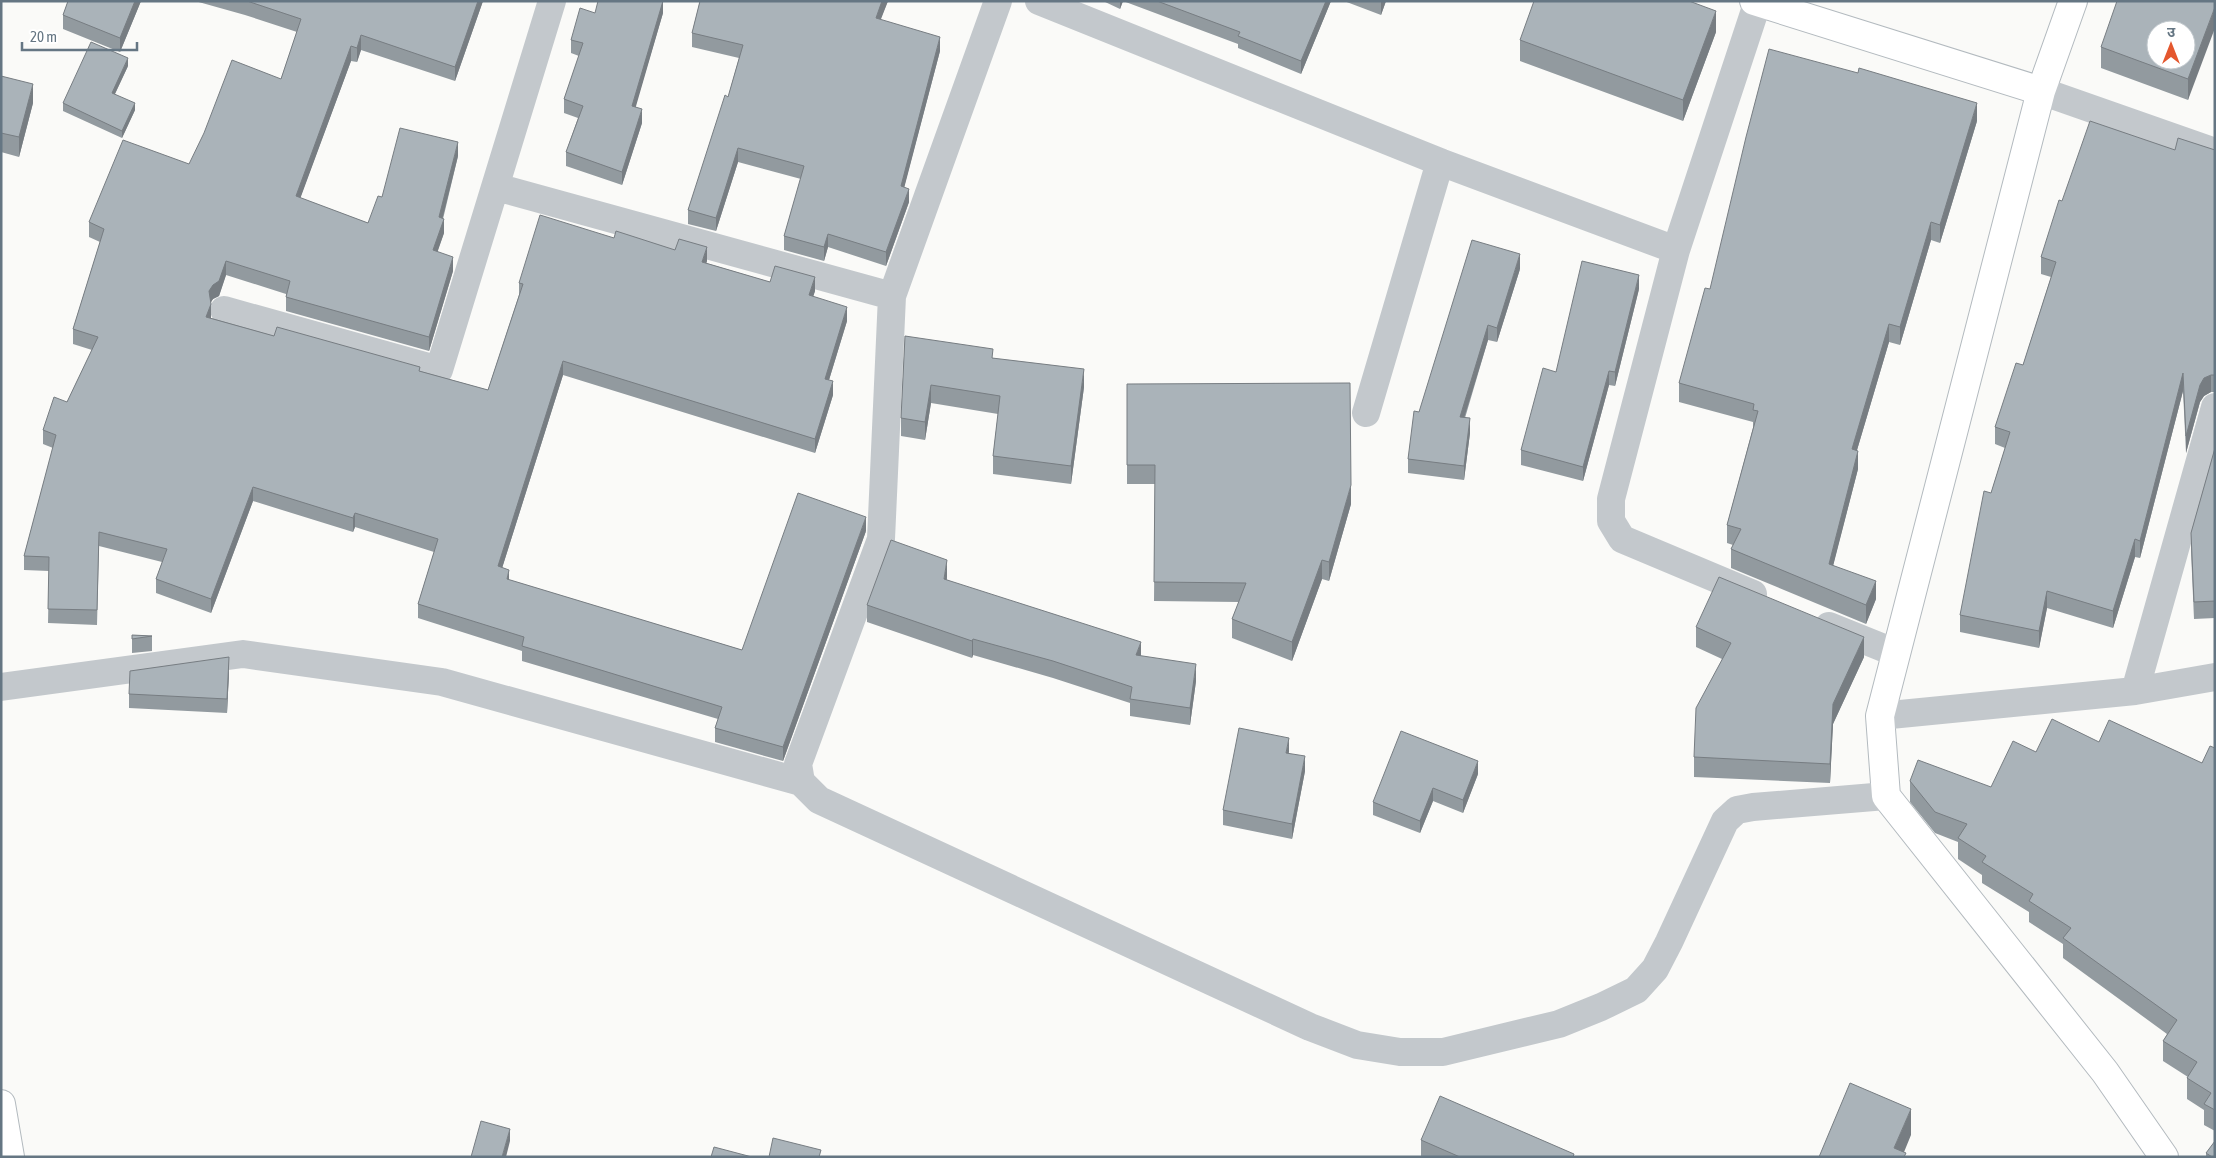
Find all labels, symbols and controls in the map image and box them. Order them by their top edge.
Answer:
scale bar [22,20,138,52]
north arrow [2146,20,2196,70]
text: उ [2167,24,2176,40]
text: 20 m [30,28,57,45]

